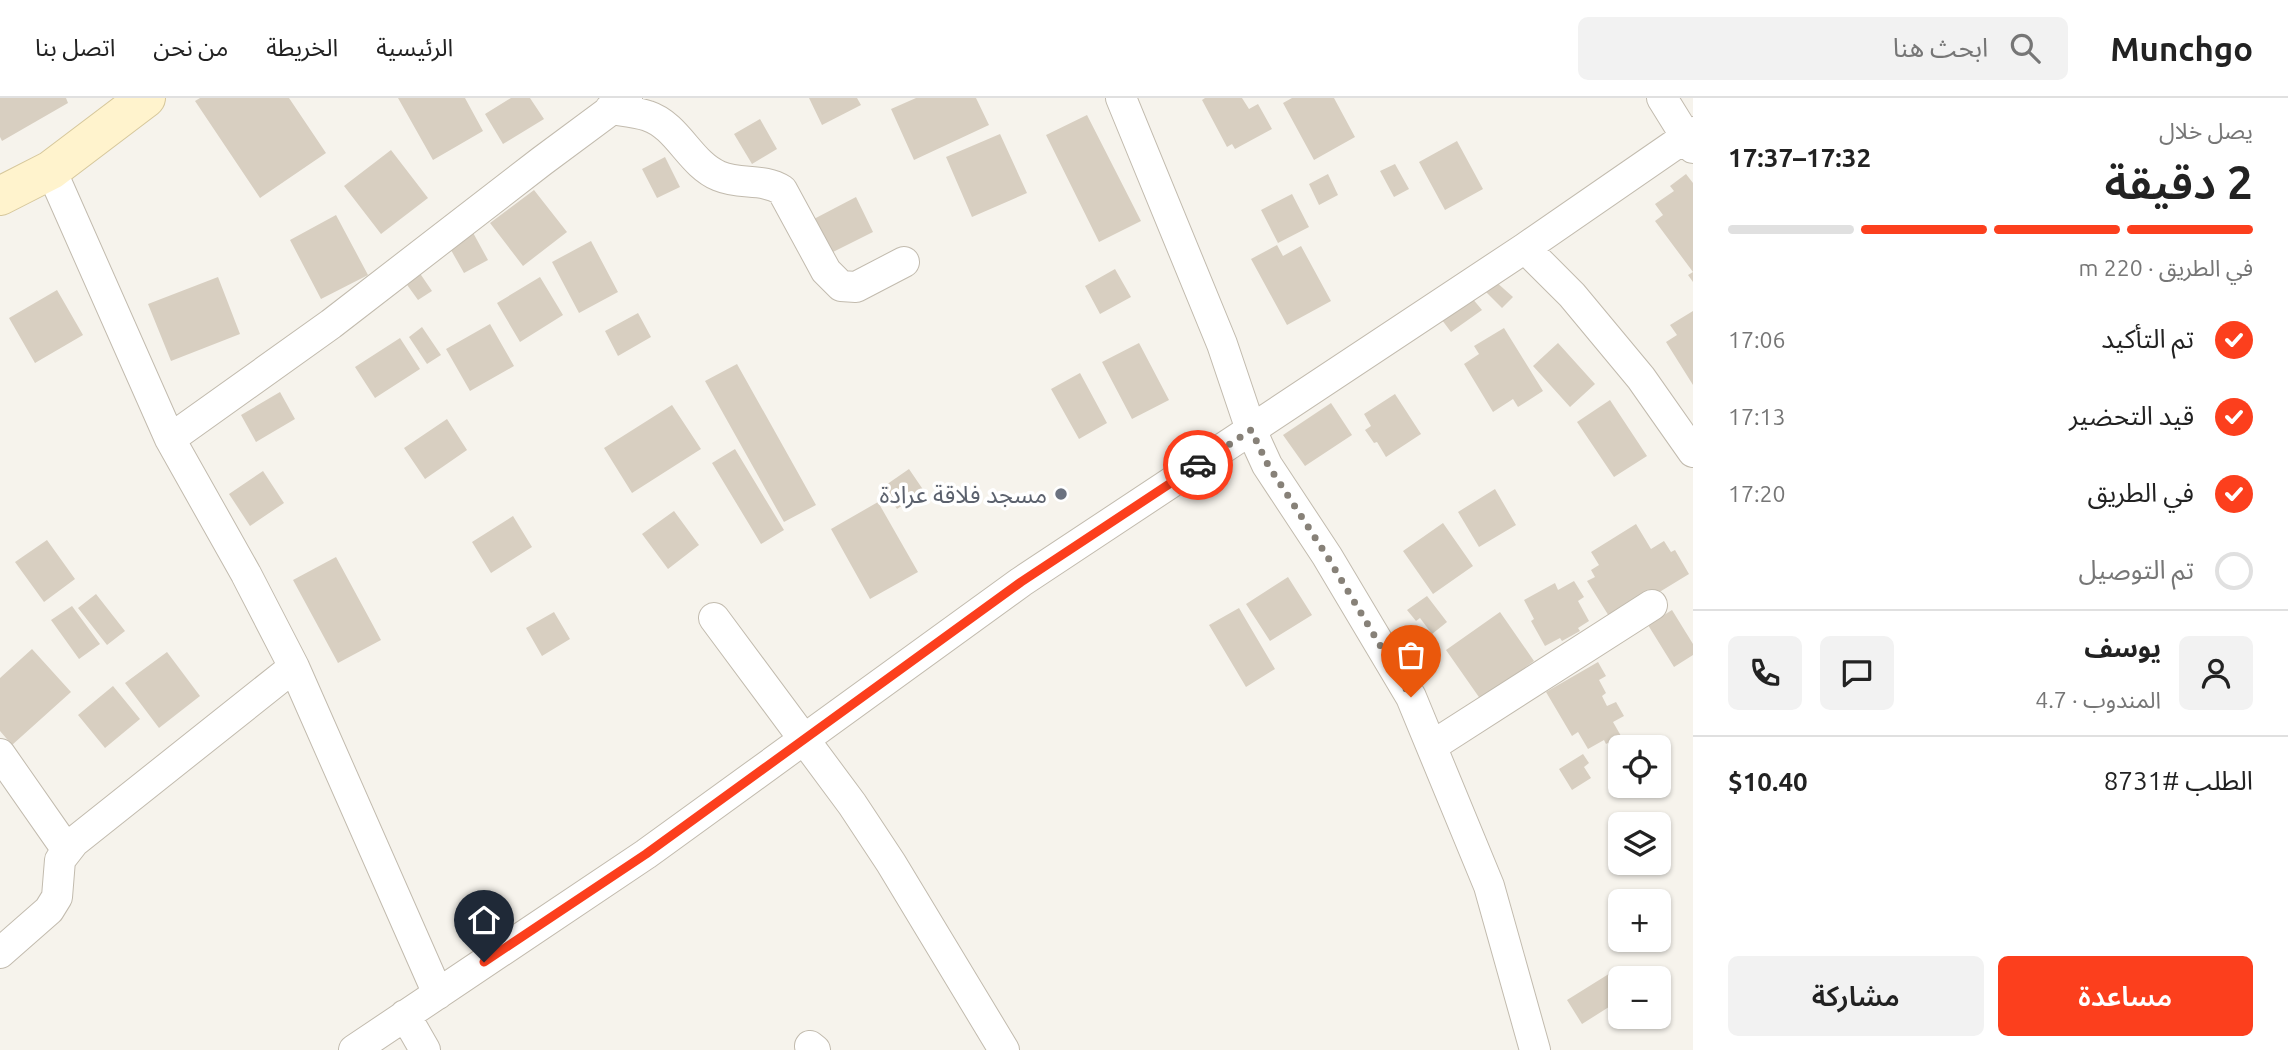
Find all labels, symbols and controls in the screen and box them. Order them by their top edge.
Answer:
search box [1578,17,2068,80]
icon: search [2006,29,2044,67]
text: Munchgo [2110,30,2253,67]
text: ابحث هنا [1893,33,1988,62]
text: اتصل بنا [35,34,115,61]
text: من نحن [153,34,228,61]
text: الخريطة [266,34,338,61]
text: الرئيسية [376,34,453,61]
text: يصل خلال [2159,118,2253,143]
text: 17:32–17:37 [1728,143,1871,172]
text: 2 دقيقة [2105,156,2253,208]
text: في الطريق · 220 m [2079,255,2253,280]
icon: check [2215,321,2253,359]
text: تم التأكيد [2101,324,2194,353]
text: 17:06 [1728,327,1786,352]
icon: check [2215,398,2253,436]
text: قيد التحضير [2069,401,2194,430]
text: 17:13 [1728,404,1786,429]
courier [1163,430,1233,500]
icon: car [1179,446,1217,484]
icon: check [2215,475,2253,513]
text: في الطريق [2088,478,2194,507]
place label: مسجد فلاقة عرادة [880,481,1047,509]
text: 17:20 [1728,481,1786,506]
marker: مسجد فلاقة عرادة [1053,486,1069,502]
text: تم التوصيل [2079,555,2194,584]
pin [1381,625,1441,697]
text: يوسف [2084,633,2161,662]
icon: bag [1392,636,1430,674]
button: phone [1728,636,1802,710]
button: chat [1820,636,1894,710]
button: person [2179,636,2253,710]
text: المندوب · 4.7 [2035,687,2161,712]
map controls [1608,735,1671,1029]
button: locate [1608,735,1671,798]
text: الطلب #8731 [2104,766,2253,795]
text: $10.40 [1728,767,1808,796]
button: layers [1608,812,1671,875]
button: + [1608,889,1671,952]
pin [454,890,514,962]
icon: home [465,901,503,939]
button: مشاركة [1728,956,1984,1036]
button: مساعدة [1998,956,2253,1036]
button: − [1608,966,1671,1029]

